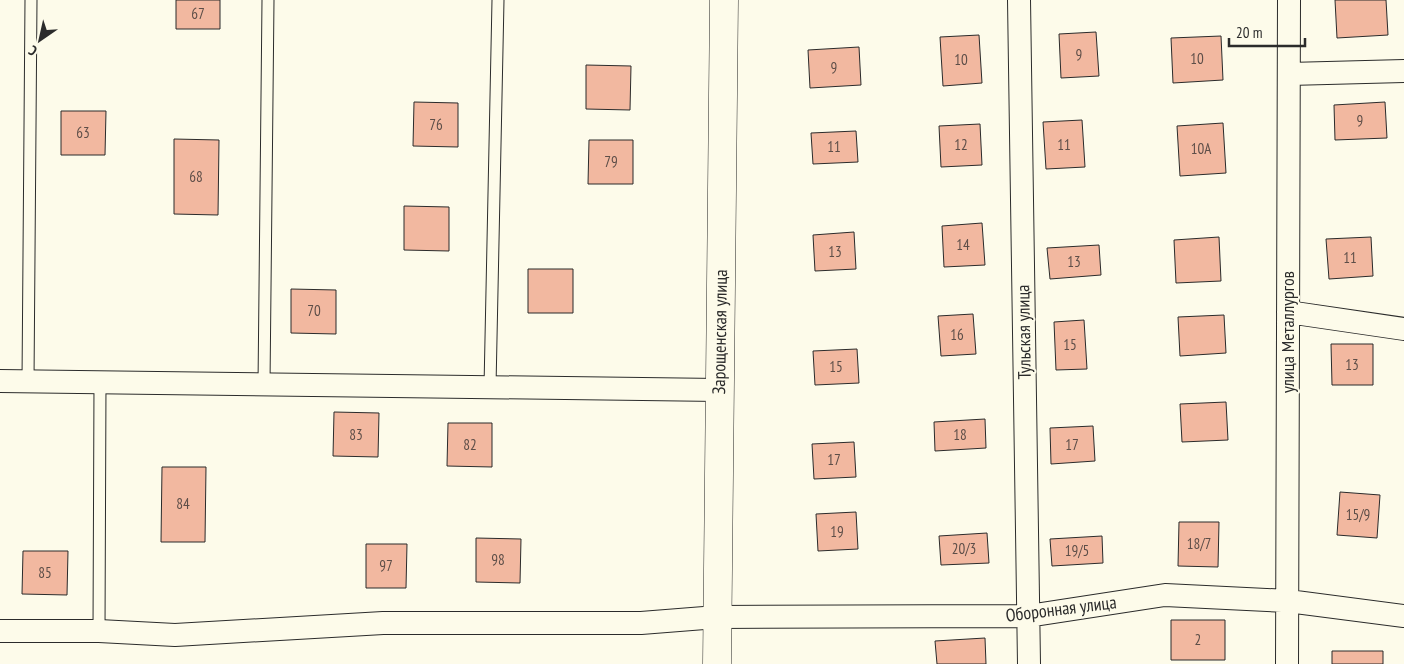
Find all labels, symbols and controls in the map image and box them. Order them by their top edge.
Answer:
house number: 67 [191,4,205,23]
north arrow [15,15,65,65]
scale bar [1229,15,1305,47]
text: 20 m [1236,23,1262,42]
text: С [25,41,40,60]
house number: 9 [1076,45,1082,64]
house number: 10 [1190,49,1204,68]
house number: 10 [954,50,968,69]
house number: 9 [831,58,837,77]
house number: 9 [1357,111,1363,130]
house number: 76 [429,115,443,134]
house number: 63 [76,123,90,142]
house number: 12 [954,135,968,154]
house number: 11 [1057,135,1071,154]
house number: 11 [827,137,841,156]
house number: 10А [1191,139,1212,158]
house number: 79 [604,152,618,171]
house number: 68 [189,167,203,186]
house number: 14 [956,235,970,254]
house number: 13 [828,242,842,261]
house number: 11 [1343,248,1357,267]
house number: 13 [1067,252,1081,271]
street label: Зарощенская улица [707,269,732,395]
street label: улица Металлургов [1276,271,1299,393]
street label: Тульская улица [1011,284,1036,380]
house number: 70 [307,301,321,320]
house number: 16 [950,325,964,344]
house number: 15 [1063,335,1077,354]
house number: 13 [1345,355,1359,374]
house number: 15 [829,357,843,376]
house number: 83 [349,425,363,444]
house number: 18 [953,425,967,444]
house number: 82 [463,435,477,454]
house number: 17 [1065,435,1079,454]
house number: 17 [827,450,841,469]
house number: 84 [176,494,190,513]
house number: 15/9 [1346,505,1370,524]
house number: 19 [830,522,844,541]
house number: 18/7 [1187,534,1211,553]
house number: 20/3 [952,539,976,558]
house number: 19/5 [1065,541,1089,560]
house number: 98 [491,550,505,569]
house number: 97 [379,556,393,575]
house number: 85 [38,563,52,582]
street label: Оборонная улица [1004,590,1118,627]
house number: 2 [1195,630,1201,649]

